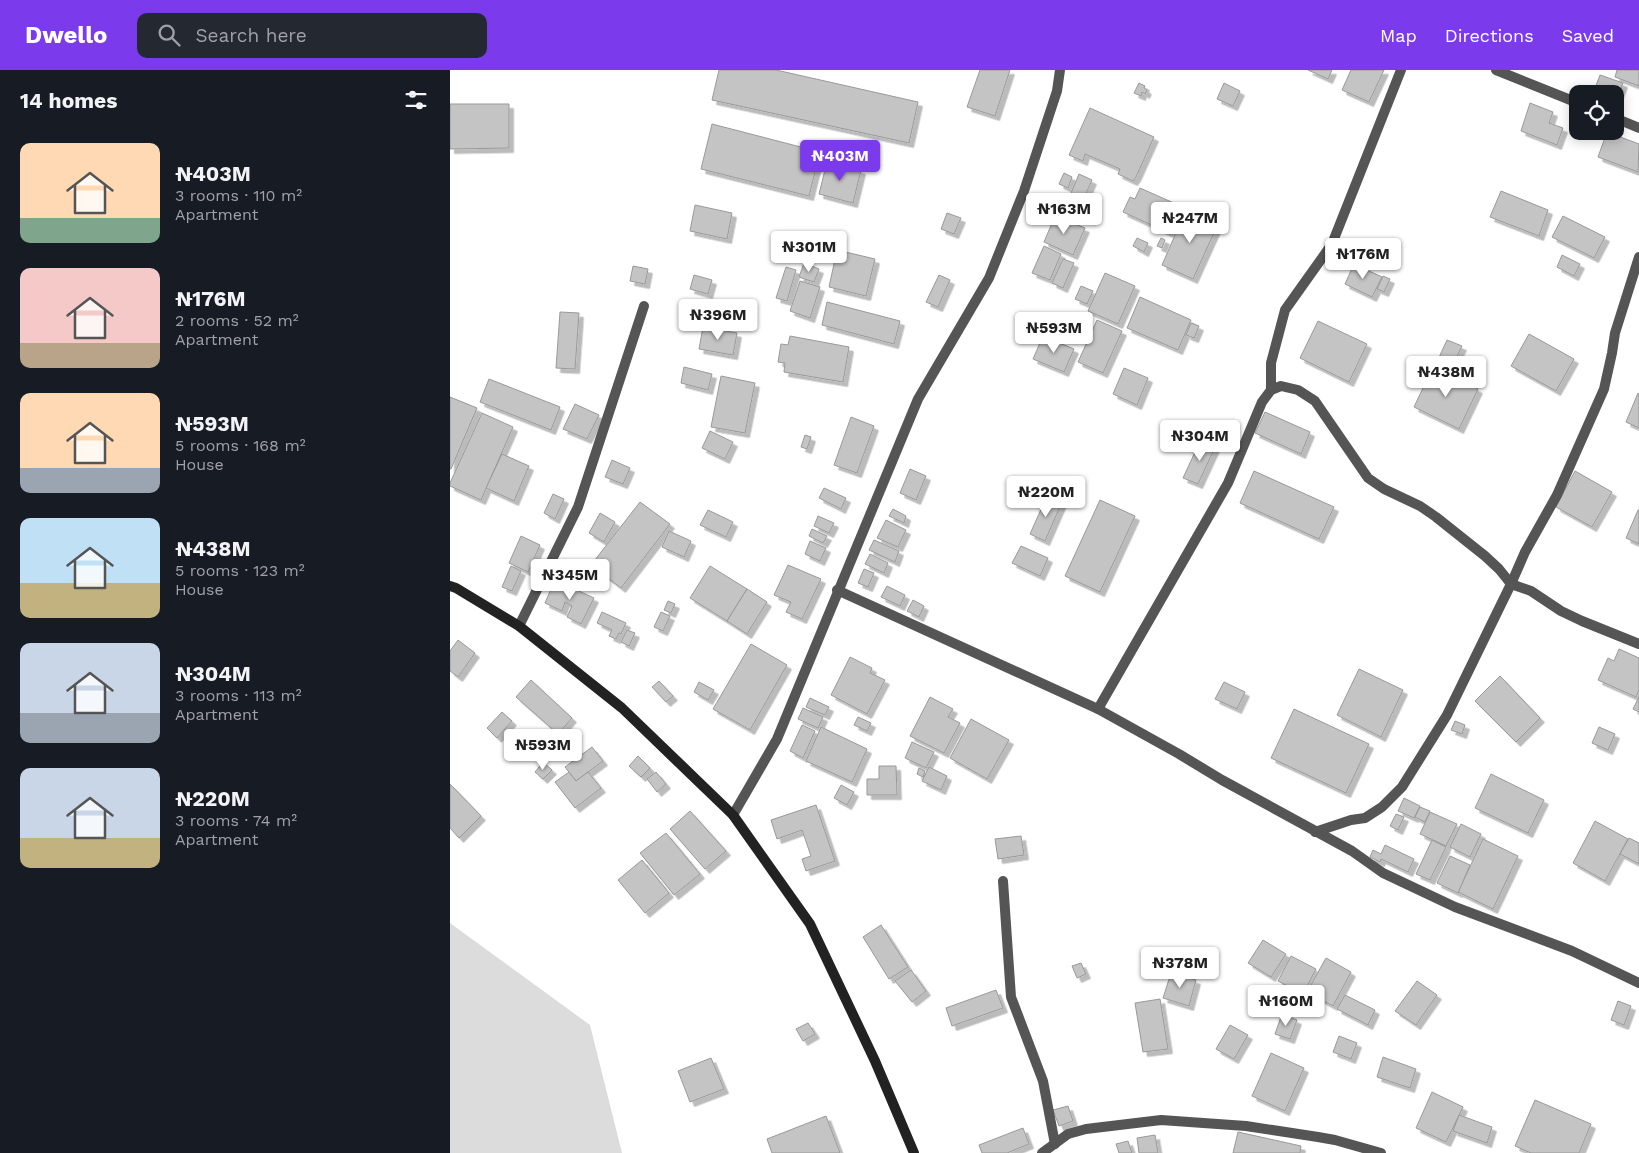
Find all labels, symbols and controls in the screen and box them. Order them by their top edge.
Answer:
search box [137,13,487,58]
text: Dwello [25,21,107,49]
icon: search [155,21,183,49]
text: Search here [195,24,307,47]
text: Map [1380,25,1417,46]
text: Directions [1445,25,1534,46]
text: Saved [1562,25,1614,46]
map controls [1569,85,1624,140]
button: locate [1569,85,1624,140]
icon: filters [402,86,430,114]
text: 14 homes [20,88,117,113]
pin: ₦403M [805,140,875,182]
text: ₦403M [811,146,869,165]
text: ₦403M [175,161,251,186]
icon: home [60,163,120,223]
text: 3 rooms · 110 m² [175,186,302,205]
pin: ₦163M [1029,192,1099,235]
text: ₦163M [1037,199,1091,218]
pin: ₦247M [1155,202,1225,244]
text: Apartment [175,205,258,224]
text: ₦247M [1162,208,1218,227]
pin: ₦301M [774,230,844,273]
text: ₦301M [782,237,836,256]
pin: ₦176M [1328,238,1398,280]
text: ₦176M [1336,244,1390,263]
text: ₦176M [175,286,246,311]
icon: home [60,288,120,348]
pin: ₦396M [683,298,753,341]
text: ₦396M [690,305,746,324]
text: 2 rooms · 52 m² [175,311,299,330]
pin: ₦593M [1019,312,1089,354]
text: ₦593M [1026,318,1082,337]
text: Apartment [175,330,258,349]
pin: ₦438M [1411,356,1481,398]
text: ₦438M [1417,362,1475,381]
text: ₦593M [175,411,249,436]
icon: home [60,413,120,473]
pin: ₦304M [1165,420,1235,462]
text: ₦304M [1171,426,1229,445]
text: 5 rooms · 168 m² [175,436,306,455]
text: House [175,455,224,474]
pin: ₦220M [1011,476,1081,518]
text: ₦220M [1017,482,1075,501]
text: ₦438M [175,536,251,561]
icon: home [60,538,120,598]
pin: ₦345M [535,558,605,601]
text: 5 rooms · 123 m² [175,561,305,580]
text: ₦345M [542,565,598,584]
text: House [175,580,224,599]
text: ₦304M [175,661,251,686]
icon: home [60,663,120,723]
text: 3 rooms · 113 m² [175,686,302,705]
text: Apartment [175,705,258,724]
pin: ₦593M [508,728,578,771]
text: ₦593M [515,735,571,754]
text: ₦220M [175,786,250,811]
icon: home [60,788,120,848]
text: 3 rooms · 74 m² [175,811,297,830]
text: Apartment [175,830,258,849]
pin: ₦378M [1145,946,1215,989]
text: ₦378M [1152,953,1208,972]
pin: ₦160M [1251,984,1321,1027]
text: ₦160M [1259,991,1313,1010]

